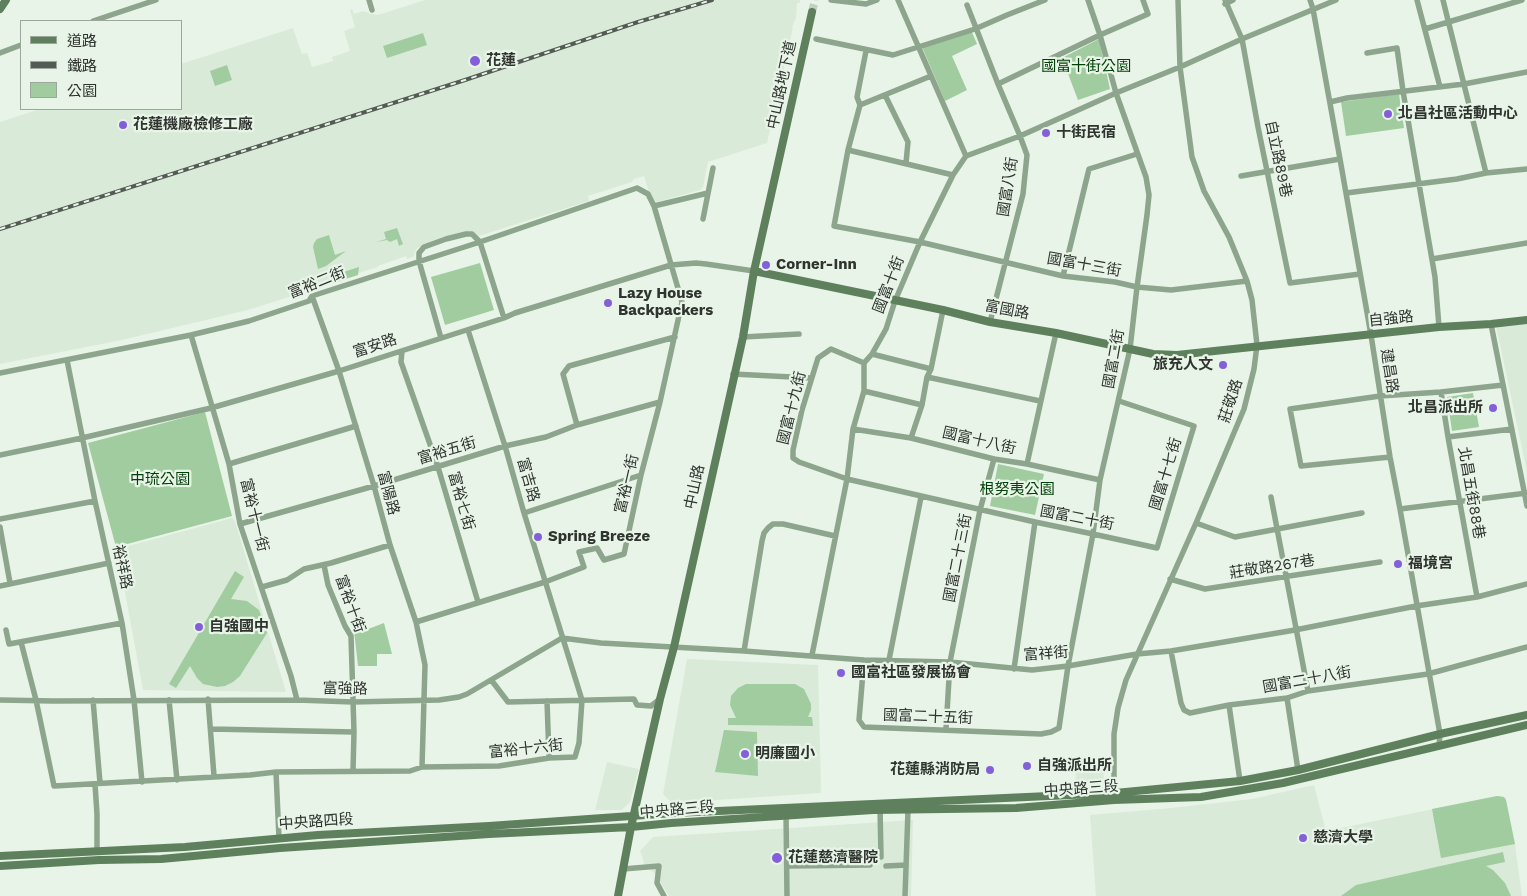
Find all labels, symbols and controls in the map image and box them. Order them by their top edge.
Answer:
legend [20,20,182,110]
text: 道路 [67,32,97,50]
street label: 中山路地下道 [764,39,800,131]
place label: 花蓮 [486,52,516,70]
marker: 花蓮 [468,54,482,68]
text: 鐵路 [67,57,97,75]
park label: 國富十街公園 [1041,58,1131,76]
text: 公園 [67,82,97,100]
place label: 北昌社區活動中心 [1398,105,1518,123]
marker: 北昌社區活動中心 [1382,108,1394,120]
place label: 花蓮機廠檢修工廠 [133,116,253,134]
marker: 花蓮機廠檢修工廠 [117,119,129,131]
street label: 自立路89巷 [1261,119,1295,199]
place label: 十街民宿 [1056,124,1116,142]
marker: 十街民宿 [1040,127,1052,139]
street label: 國富八街 [994,156,1022,218]
street label: 國富十三街 [1046,250,1122,280]
street label: 國富十街 [870,254,908,316]
place label: Corner-Inn [776,256,857,274]
marker: Corner-Inn [760,259,772,271]
street label: 富裕二街 [286,263,348,303]
place label: Lazy House Backpackers [618,285,713,320]
marker: Lazy House Backpackers [602,297,614,309]
street label: 富國路 [983,297,1031,323]
street label: 自強路 [1368,308,1414,330]
street label: 國富二街 [1100,328,1128,390]
street label: 富安路 [351,330,399,362]
street label: 建昌路 [1377,347,1401,395]
place label: 旅充人文 [1153,356,1213,374]
marker: 旅充人文 [1217,359,1229,371]
street label: 國富十九街 [774,369,810,447]
street label: 莊敬路 [1215,377,1247,425]
place label: 北昌派出所 [1408,399,1483,417]
marker: 北昌派出所 [1487,402,1499,414]
street label: 國富十八街 [940,424,1018,458]
street label: 富裕五街 [416,434,478,468]
street label: 國富十七街 [1146,436,1186,512]
street label: 北昌五街88巷 [1454,445,1488,541]
street label: 富裕一街 [611,453,643,515]
street label: 富吉路 [513,456,543,504]
street label: 中山路 [682,463,708,511]
street label: 富陽路 [373,469,403,517]
street label: 富裕七街 [444,470,478,532]
park label: 中琉公園 [130,471,190,489]
street label: 富裕十一街 [236,476,272,554]
park label: 根努夷公園 [980,481,1054,499]
street label: 國富二十街 [1038,502,1116,534]
street label: 國富二十三街 [941,512,975,604]
place label: Spring Breeze [548,528,650,546]
marker: Spring Breeze [532,531,544,543]
street label: 裕祥路 [109,543,135,591]
street label: 莊敬路267巷 [1228,551,1316,583]
place label: 福境宮 [1408,555,1453,573]
marker: 福境宮 [1392,558,1404,570]
street label: 富裕十街 [331,573,369,635]
place label: 自強國中 [209,618,269,636]
marker: 自強國中 [193,621,205,633]
street label: 富祥街 [1023,643,1069,665]
street label: 國富二十八街 [1261,663,1353,697]
place label: 國富社區發展協會 [851,664,971,682]
marker: 國富社區發展協會 [835,667,847,679]
street label: 富強路 [322,680,368,698]
street label: 國富二十五街 [883,706,973,728]
street label: 富裕十六街 [488,736,564,762]
place label: 明廉國小 [755,745,815,763]
marker: 明廉國小 [739,748,751,760]
place label: 自強派出所 [1037,757,1112,775]
marker: 自強派出所 [1021,760,1033,772]
place label: 花蓮縣消防局 [890,761,980,779]
marker: 花蓮縣消防局 [984,764,996,776]
street label: 中央路三段 [1043,777,1119,801]
street label: 中央路三段 [639,798,715,822]
street label: 中央路四段 [278,810,354,834]
place label: 慈濟大學 [1313,829,1373,847]
marker: 慈濟大學 [1297,832,1309,844]
place label: 花蓮慈濟醫院 [788,849,878,867]
marker: 花蓮慈濟醫院 [770,851,784,865]

